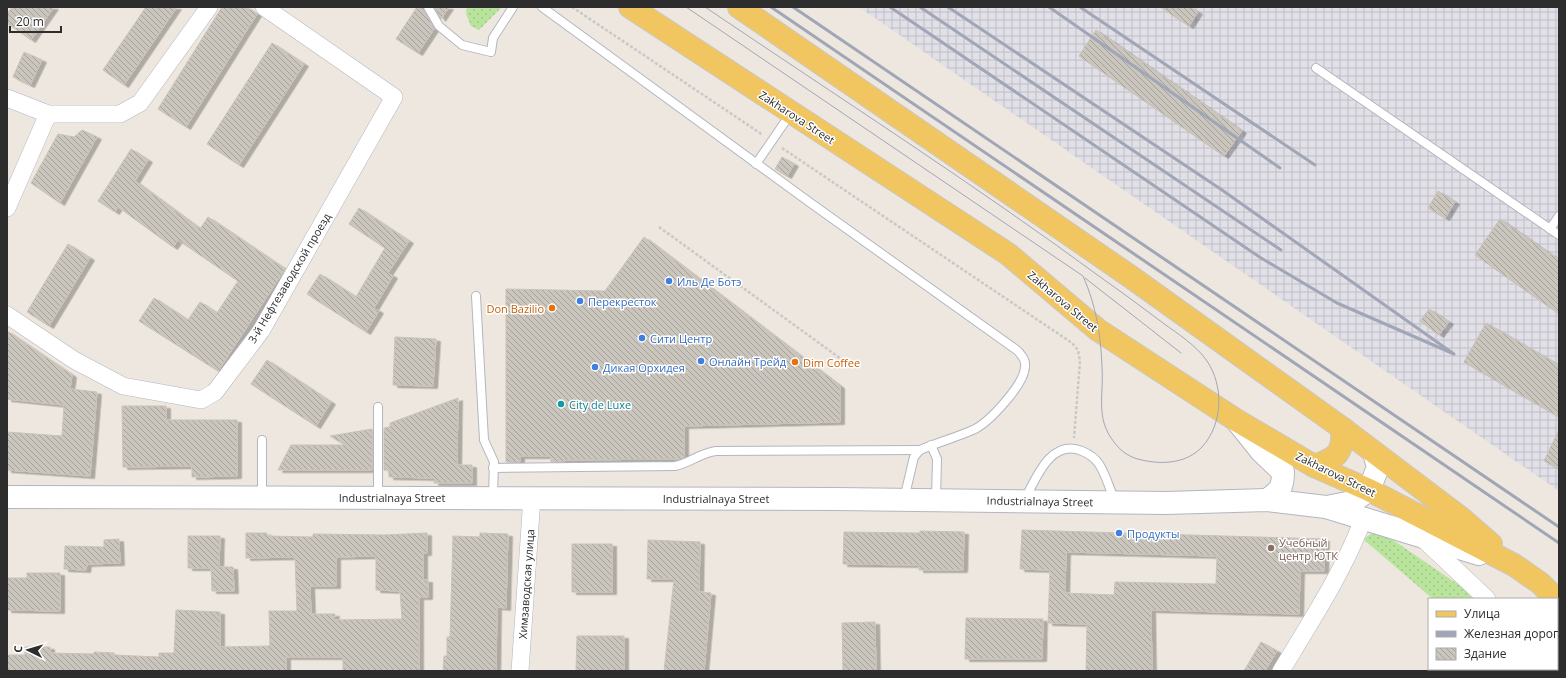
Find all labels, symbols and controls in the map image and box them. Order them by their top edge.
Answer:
scale bar [10,8,61,34]
text: 20 m [16,13,44,30]
street label: Zakharova Street [756,87,838,147]
street label: 3-й Нефтезаводской проезд [244,210,334,346]
street label: Zakharova Street [1025,267,1101,335]
place label: Иль Де Ботэ [677,274,742,289]
marker: Иль Де Ботэ [664,276,674,286]
place label: Перекресток [588,294,657,309]
marker: Перекресток [575,296,585,306]
place label: Don Bazilio [486,301,544,316]
marker: Don Bazilio [547,303,557,313]
place label: Сити Центр [650,331,712,346]
marker: Сити Центр [637,333,647,343]
place label: Онлайн Трейд [709,354,787,369]
place label: Dim Coffee [803,355,860,370]
marker: Онлайн Трейд [696,356,706,366]
marker: Dim Coffee [790,357,800,367]
place label: Дикая Орхидея [603,360,685,375]
marker: Дикая Орхидея [590,362,600,372]
place label: City de Luxe [569,397,631,412]
marker: City de Luxe [556,399,566,409]
street label: Zakharova Street [1293,448,1379,500]
street label: Industrialnaya Street [339,490,445,505]
street label: Industrialnaya Street [663,491,769,506]
street label: Industrialnaya Street [987,493,1094,509]
place label: Продукты [1127,526,1180,541]
marker: Продукты [1114,528,1124,538]
street label: Химзаводская улица [515,529,537,639]
place label: Учебный центр ЮТК [1279,535,1338,563]
marker: Учебный центр ЮТК [1266,543,1276,553]
legend [1428,598,1558,670]
text: Улица [1464,605,1500,622]
text: Железная дорога [1464,625,1565,642]
north arrow [8,630,48,670]
text: С [10,645,25,653]
text: Здание [1464,645,1507,662]

